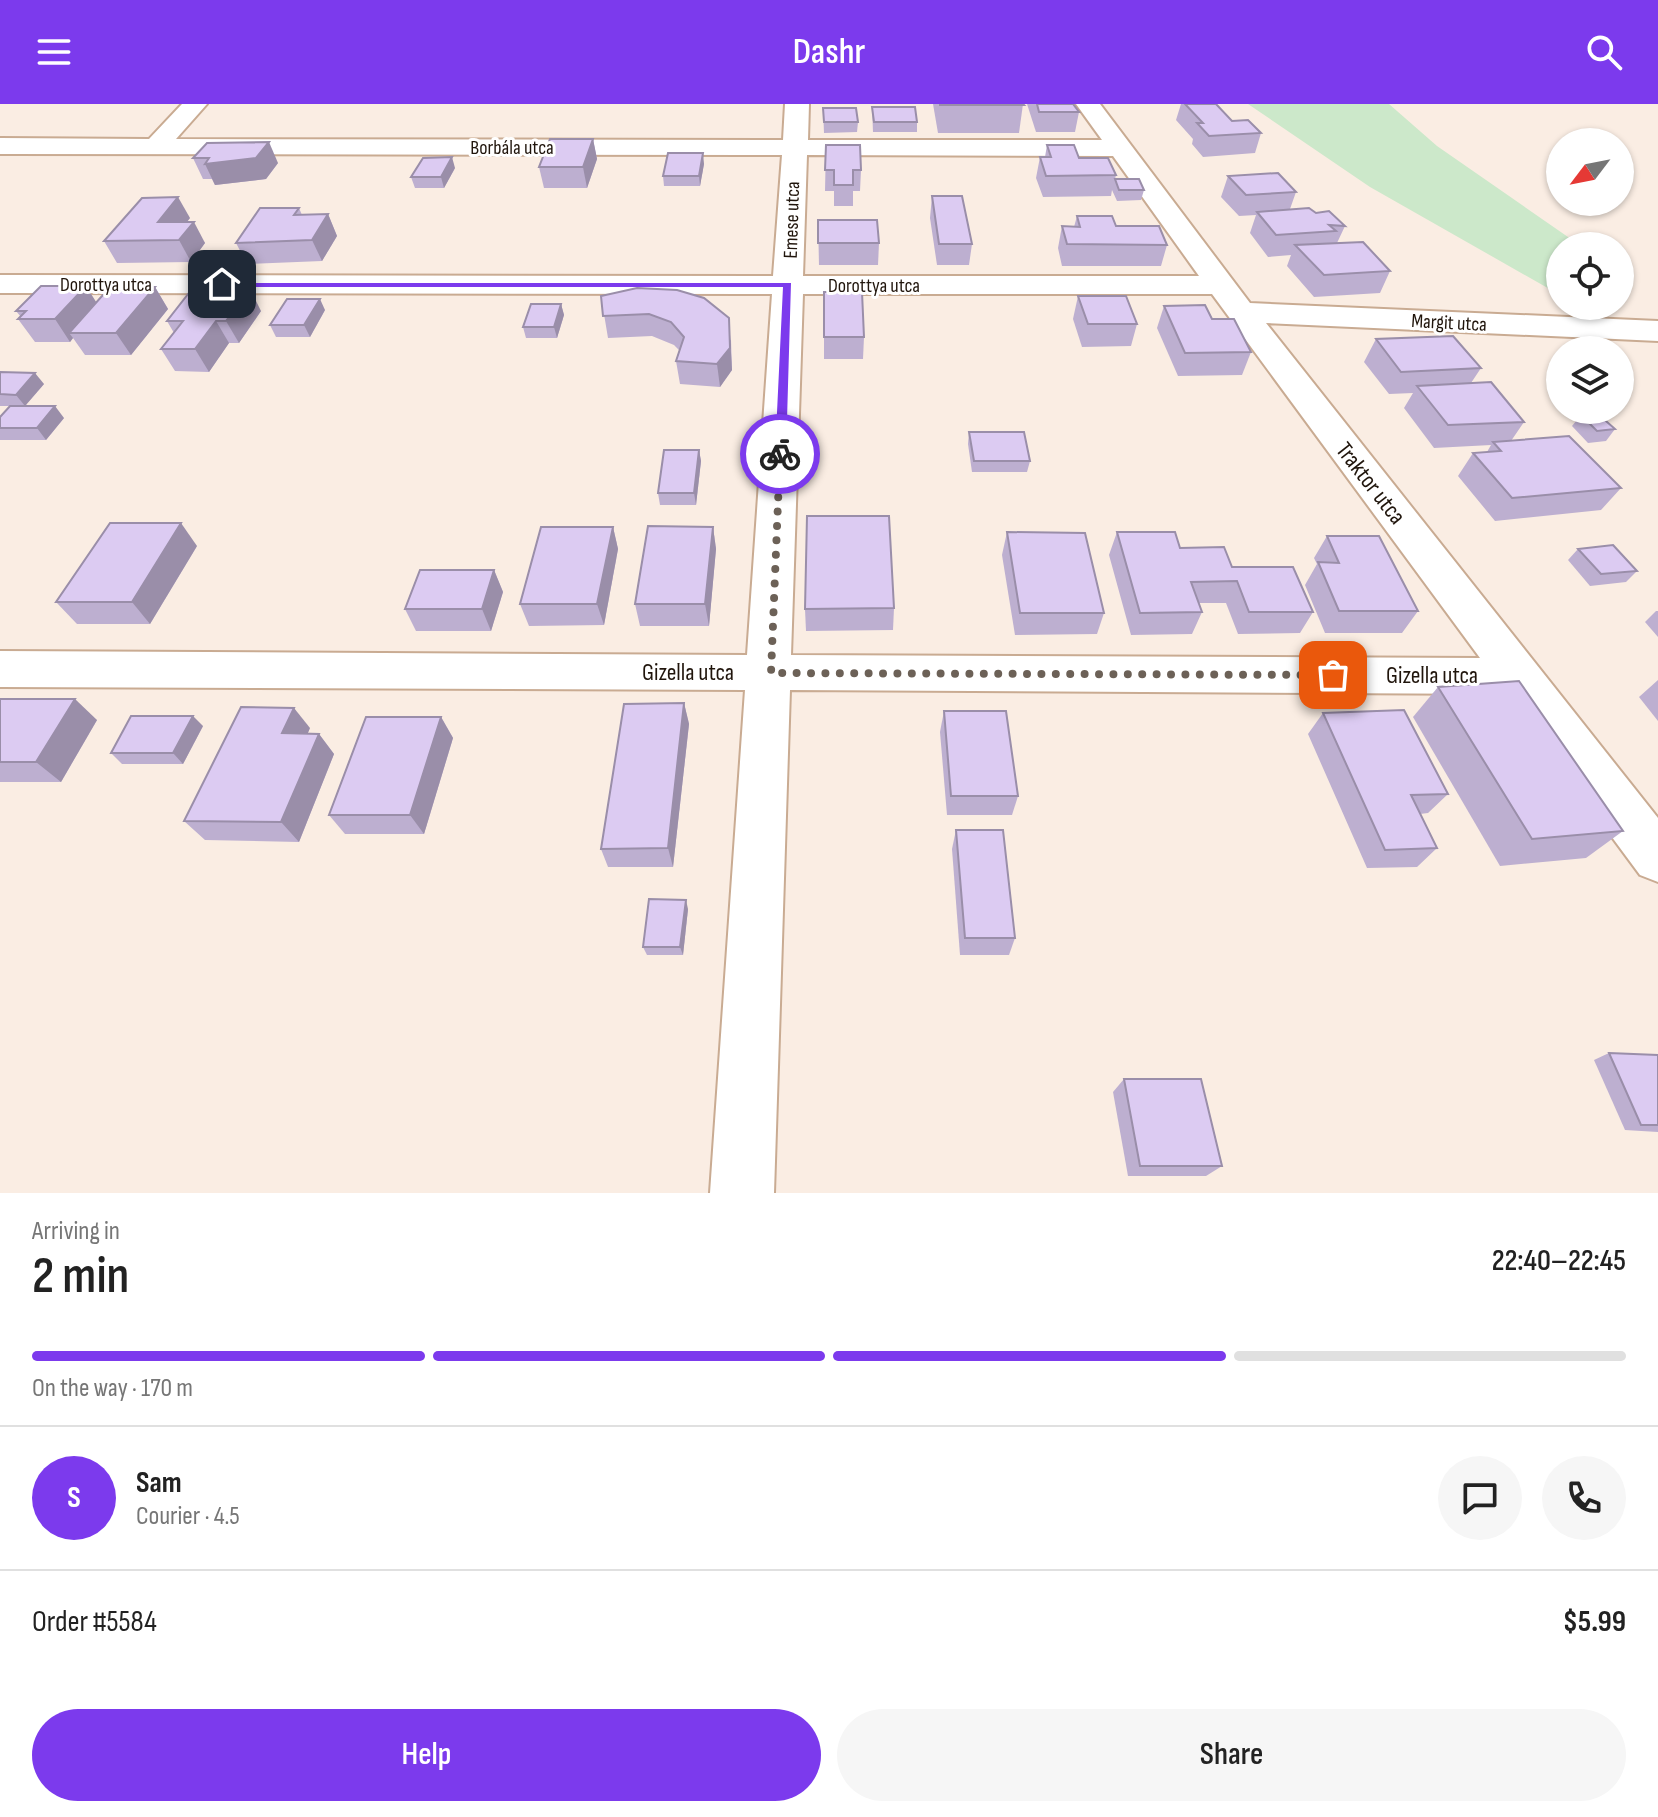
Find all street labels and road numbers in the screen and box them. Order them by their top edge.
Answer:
street label: Borbála utca [470,136,554,160]
street label: Emese utca [779,181,805,259]
street label: Dorottya utca [60,273,152,297]
street label: Dorottya utca [828,274,920,298]
street label: Margit utca [1411,309,1487,337]
street label: Traktor utca [1330,436,1412,530]
street label: Gizella utca [642,658,734,687]
street label: Gizella utca [1386,661,1478,690]

